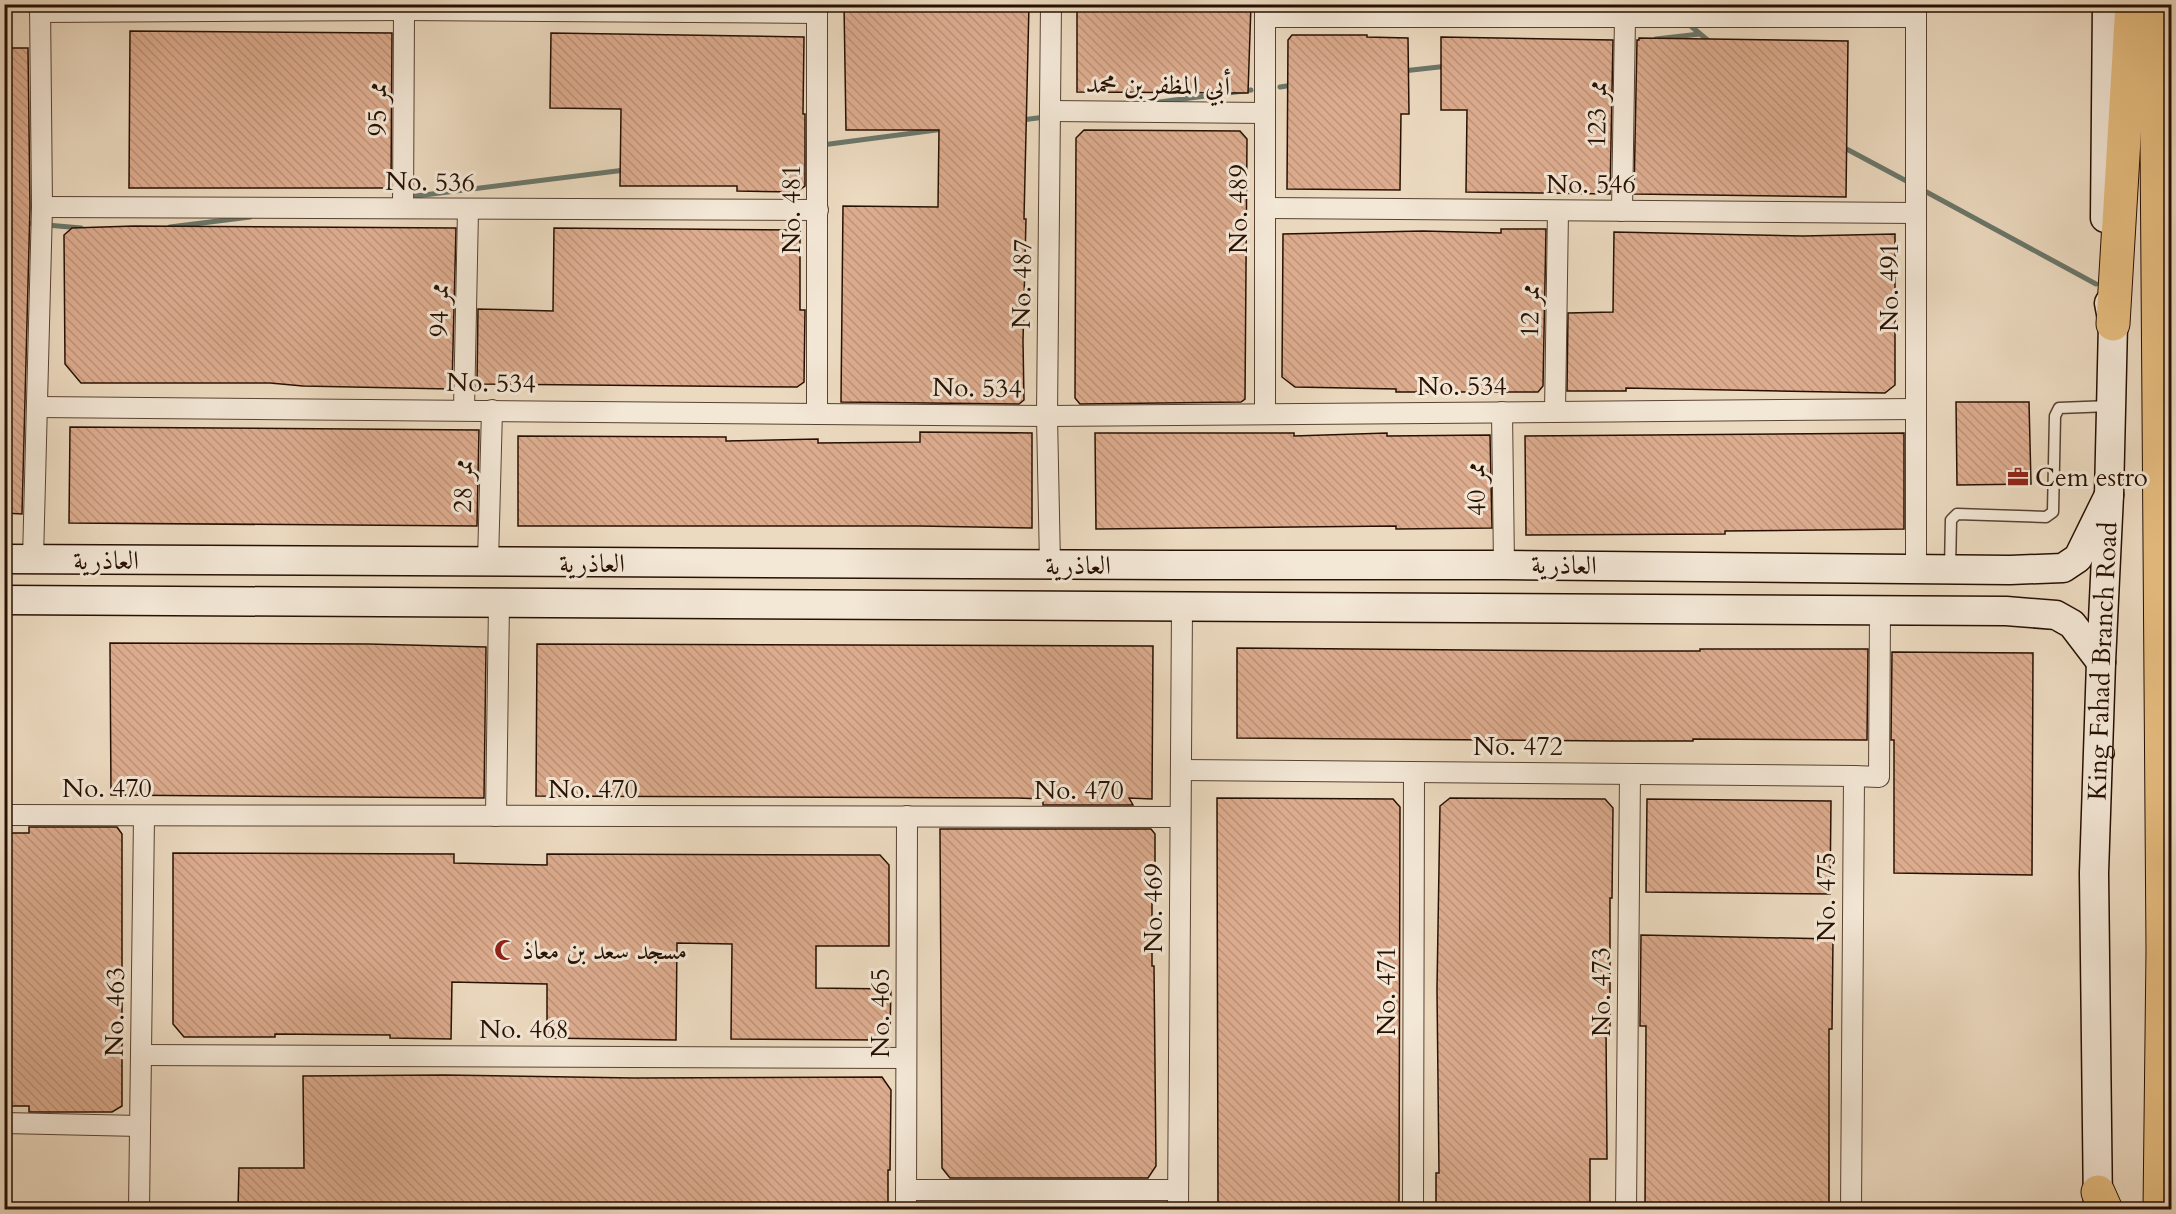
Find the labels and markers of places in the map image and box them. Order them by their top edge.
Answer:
place label: Cem estro [2035,460,2148,495]
office icon: Cem estro [2006,465,2030,489]
place label: مسجد سعد بن معاذ [522,933,687,968]
mosque icon: مسجد سعد بن معاذ [493,938,517,962]

